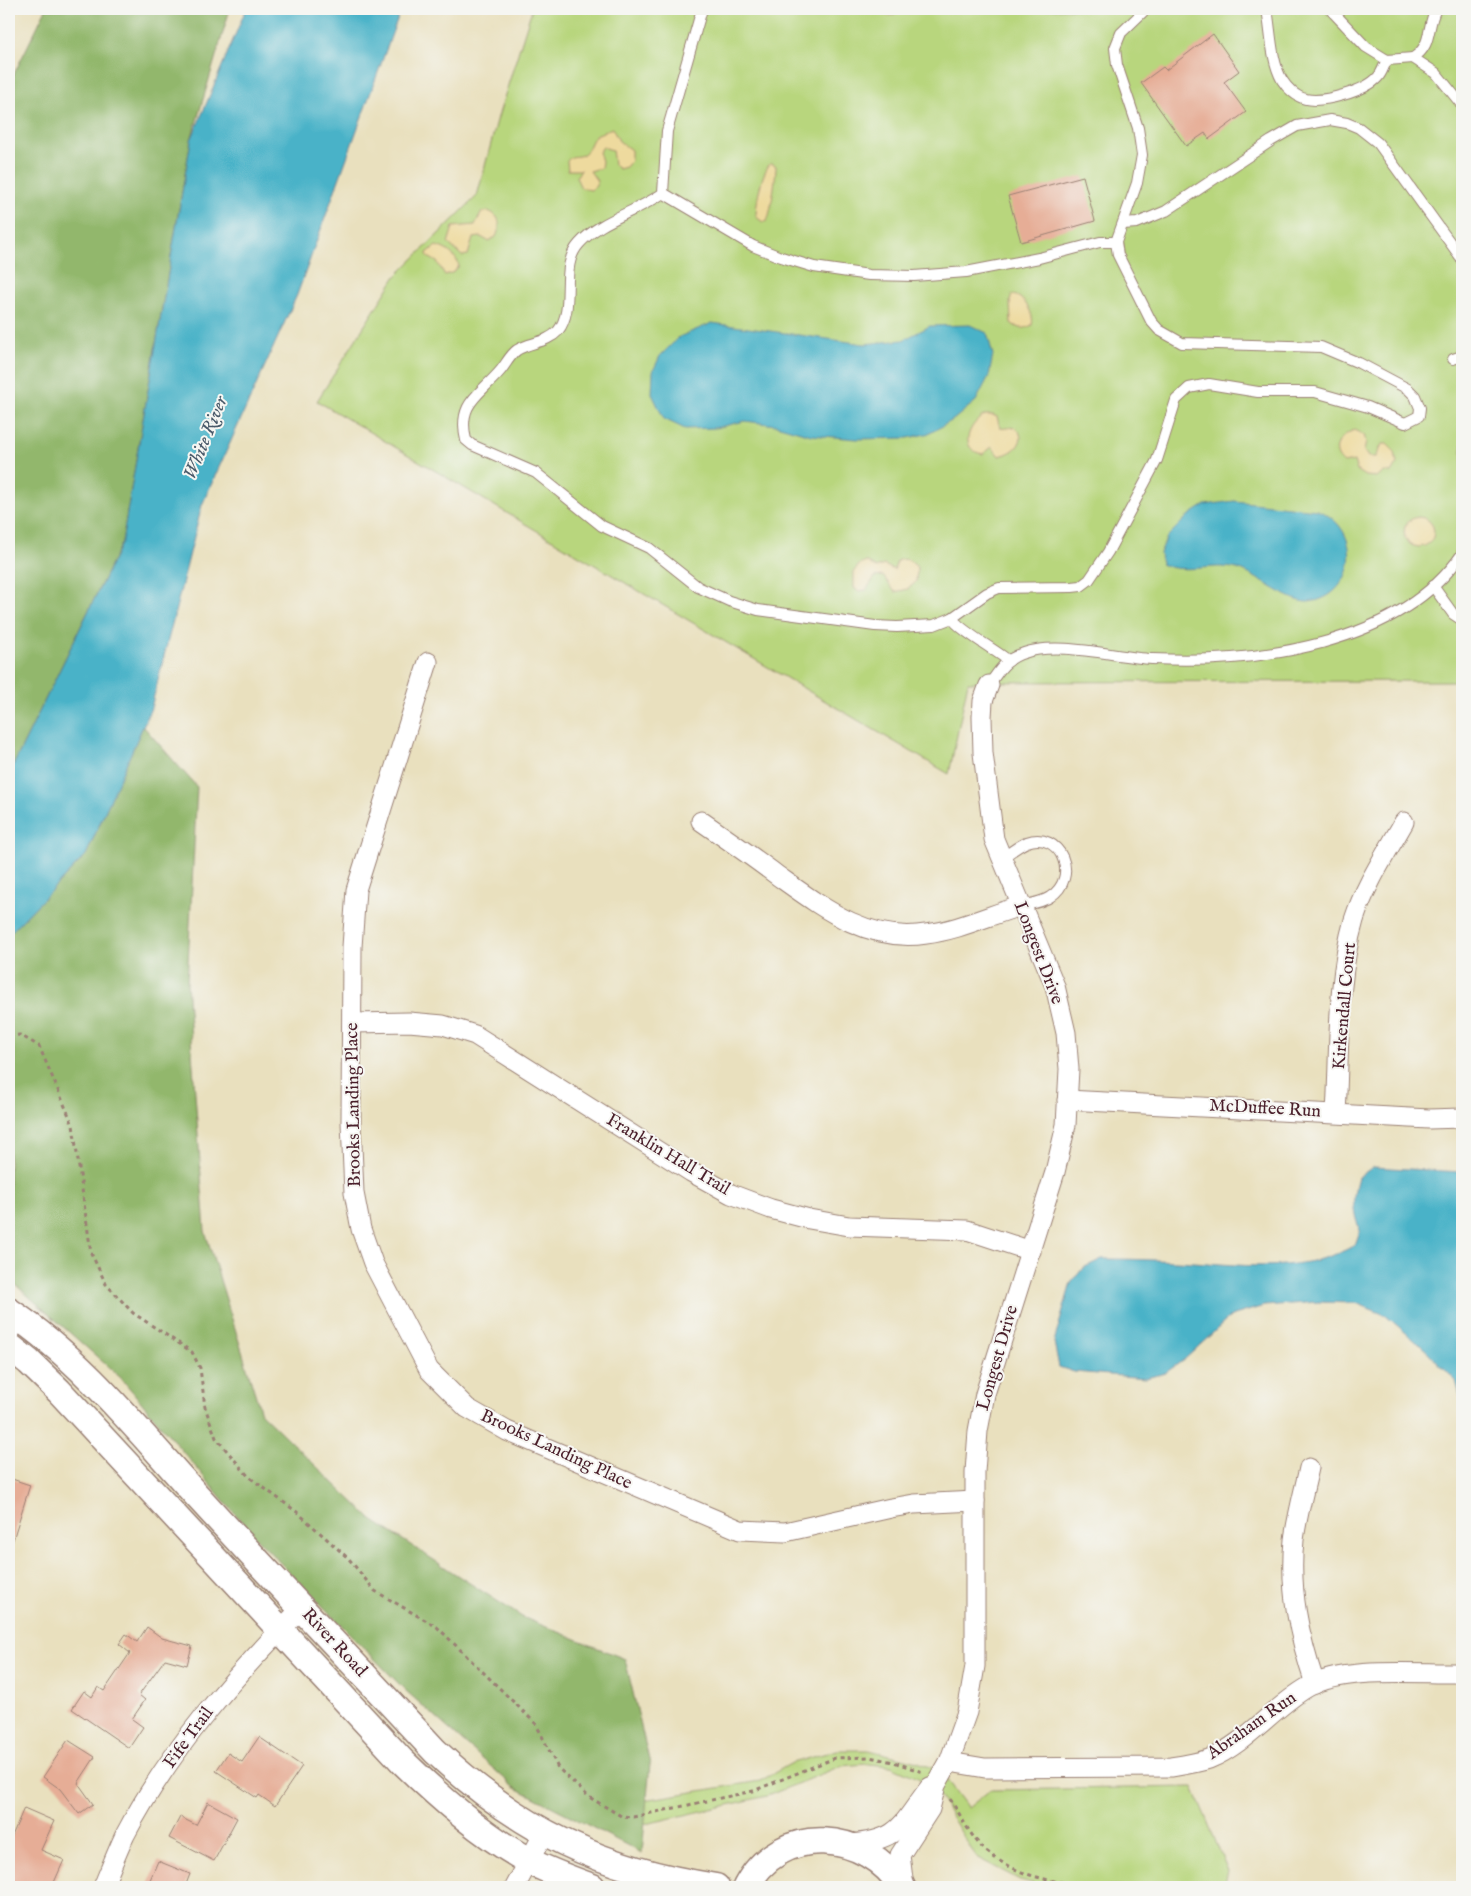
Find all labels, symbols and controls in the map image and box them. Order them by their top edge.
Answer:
water label: White River [178,391,234,483]
street label: Longest Drive [1008,898,1068,1008]
street label: Kirkendall Court [1328,941,1362,1071]
street label: Brooks Landing Place [341,1022,367,1188]
street label: McDuffee Run [1209,1095,1322,1123]
street label: Franklin Hall Trail [602,1109,734,1201]
street label: Longest Drive [972,1303,1024,1413]
street label: Brooks Landing Place [477,1405,635,1495]
street label: River Road [296,1604,372,1682]
street label: Abraham Run [1202,1687,1301,1766]
street label: Fife Trail [159,1703,219,1773]

